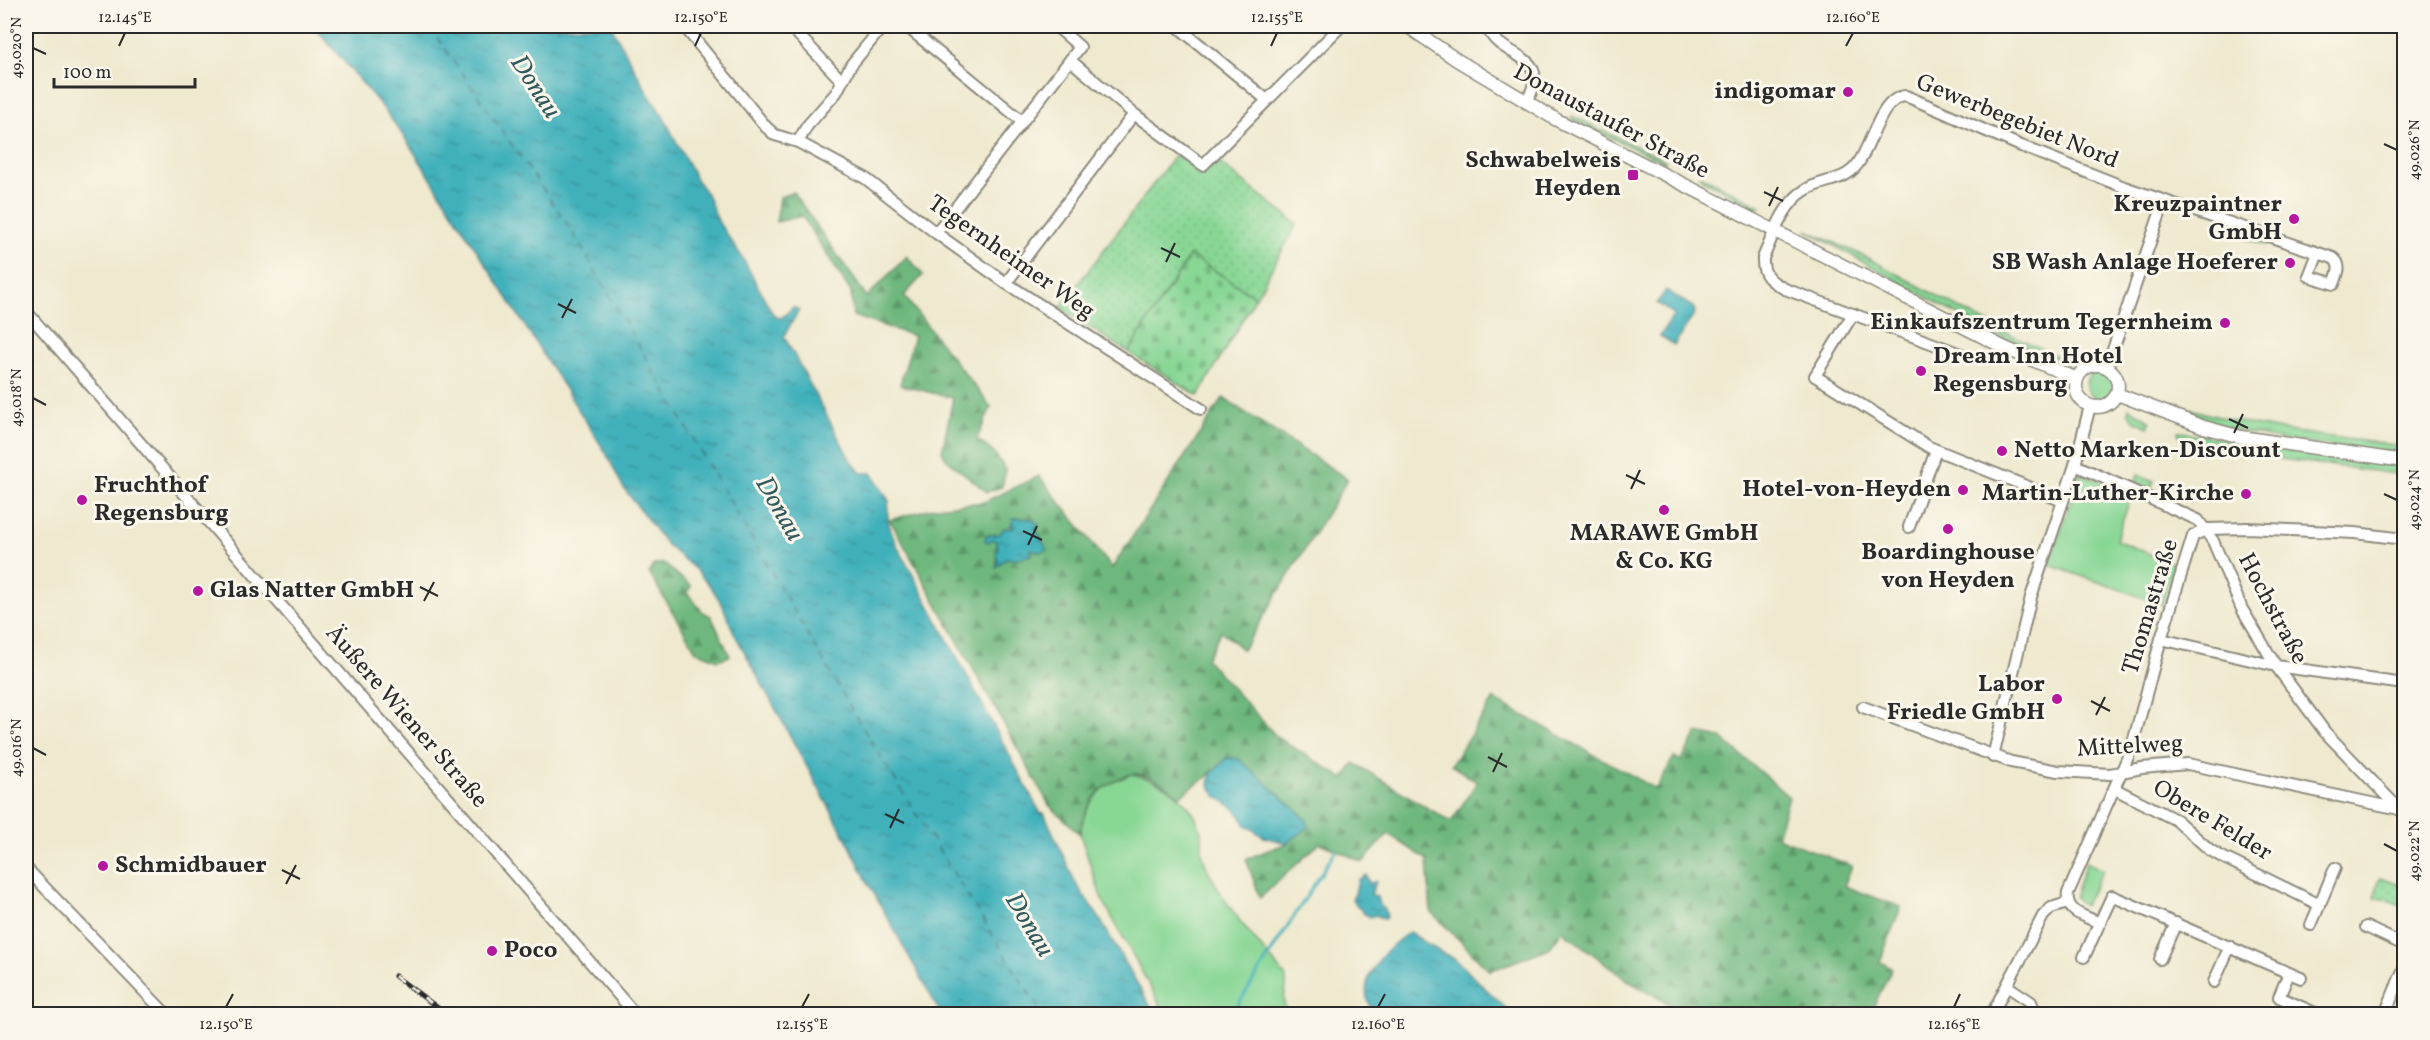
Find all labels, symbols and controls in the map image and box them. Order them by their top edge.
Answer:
text: 12.145°E [98,8,152,29]
text: 12.150°E [674,8,728,29]
text: 12.155°E [1251,8,1303,29]
text: 12.160°E [1826,8,1880,29]
text: 49.020°N [7,17,28,79]
water label: Donau [501,48,569,126]
scale bar [54,51,195,89]
street label: Donaustaufer Straße [1507,56,1715,188]
text: 100 m [63,61,112,86]
street label: Gewerbegebiet Nord [1911,66,2123,178]
place label: indigomar [1715,75,1836,109]
marker: indigomar [1841,85,1855,99]
text: 49.026°N [2405,119,2426,181]
place label: Schwabelweis Heyden [1465,144,1621,206]
marker: Schwabelweis Heyden [1626,168,1640,182]
street label: Tegernheimer Weg [920,188,1102,328]
place label: Kreuzpaintner GmbH [2114,188,2282,250]
marker: Kreuzpaintner GmbH [2287,212,2301,226]
place label: SB Wash Anlage Hoeferer [1992,246,2278,280]
marker: SB Wash Anlage Hoeferer [2283,256,2297,270]
place label: Einkaufszentrum Tegernheim [1870,306,2213,340]
marker: Einkaufszentrum Tegernheim [2218,316,2232,330]
place label: Dream Inn Hotel Regensburg [1933,340,2123,402]
marker: Dream Inn Hotel Regensburg [1914,364,1928,378]
text: 49.018°N [7,368,28,428]
place label: Netto Marken-Discount [2014,434,2280,468]
marker: Netto Marken-Discount [1995,444,2009,458]
place label: Fruchthof Regensburg [94,469,229,531]
text: 49.024°N [2405,469,2426,531]
water label: Donau [746,470,812,548]
place label: Hotel-von-Heyden [1742,473,1951,507]
place label: Martin-Luther-Kirche [1982,477,2234,511]
marker: Hotel-von-Heyden [1956,483,1970,497]
marker: Martin-Luther-Kirche [2239,487,2253,501]
marker: Fruchthof Regensburg [75,493,89,507]
marker: MARAWE GmbH & Co. KG [1657,503,1671,517]
place label: MARAWE GmbH & Co. KG [1570,517,1758,579]
marker: Boardinghouse von Heyden [1941,522,1955,536]
street label: Thomastraße [2114,535,2188,679]
place label: Boardinghouse von Heyden [1861,536,2035,598]
street label: Hochstraße [2228,547,2316,671]
place label: Glas Natter GmbH [210,574,414,608]
marker: Glas Natter GmbH [191,584,205,598]
street label: Äußere Wiener Straße [317,618,495,816]
place label: Labor Friedle GmbH [1887,668,2045,730]
marker: Labor Friedle GmbH [2050,692,2064,706]
text: 49.016°N [7,719,28,778]
street label: Mittelweg [2076,727,2184,767]
street label: Obere Felder [2146,772,2278,870]
text: 49.022°N [2405,820,2426,882]
place label: Schmidbauer [115,849,267,883]
marker: Schmidbauer [96,859,110,873]
water label: Donau [996,886,1062,964]
place label: Poco [504,934,558,968]
marker: Poco [485,944,499,958]
text: 12.150°E [199,1015,253,1036]
text: 12.155°E [776,1015,828,1036]
text: 12.160°E [1351,1015,1405,1036]
text: 12.165°E [1928,1015,1980,1036]

